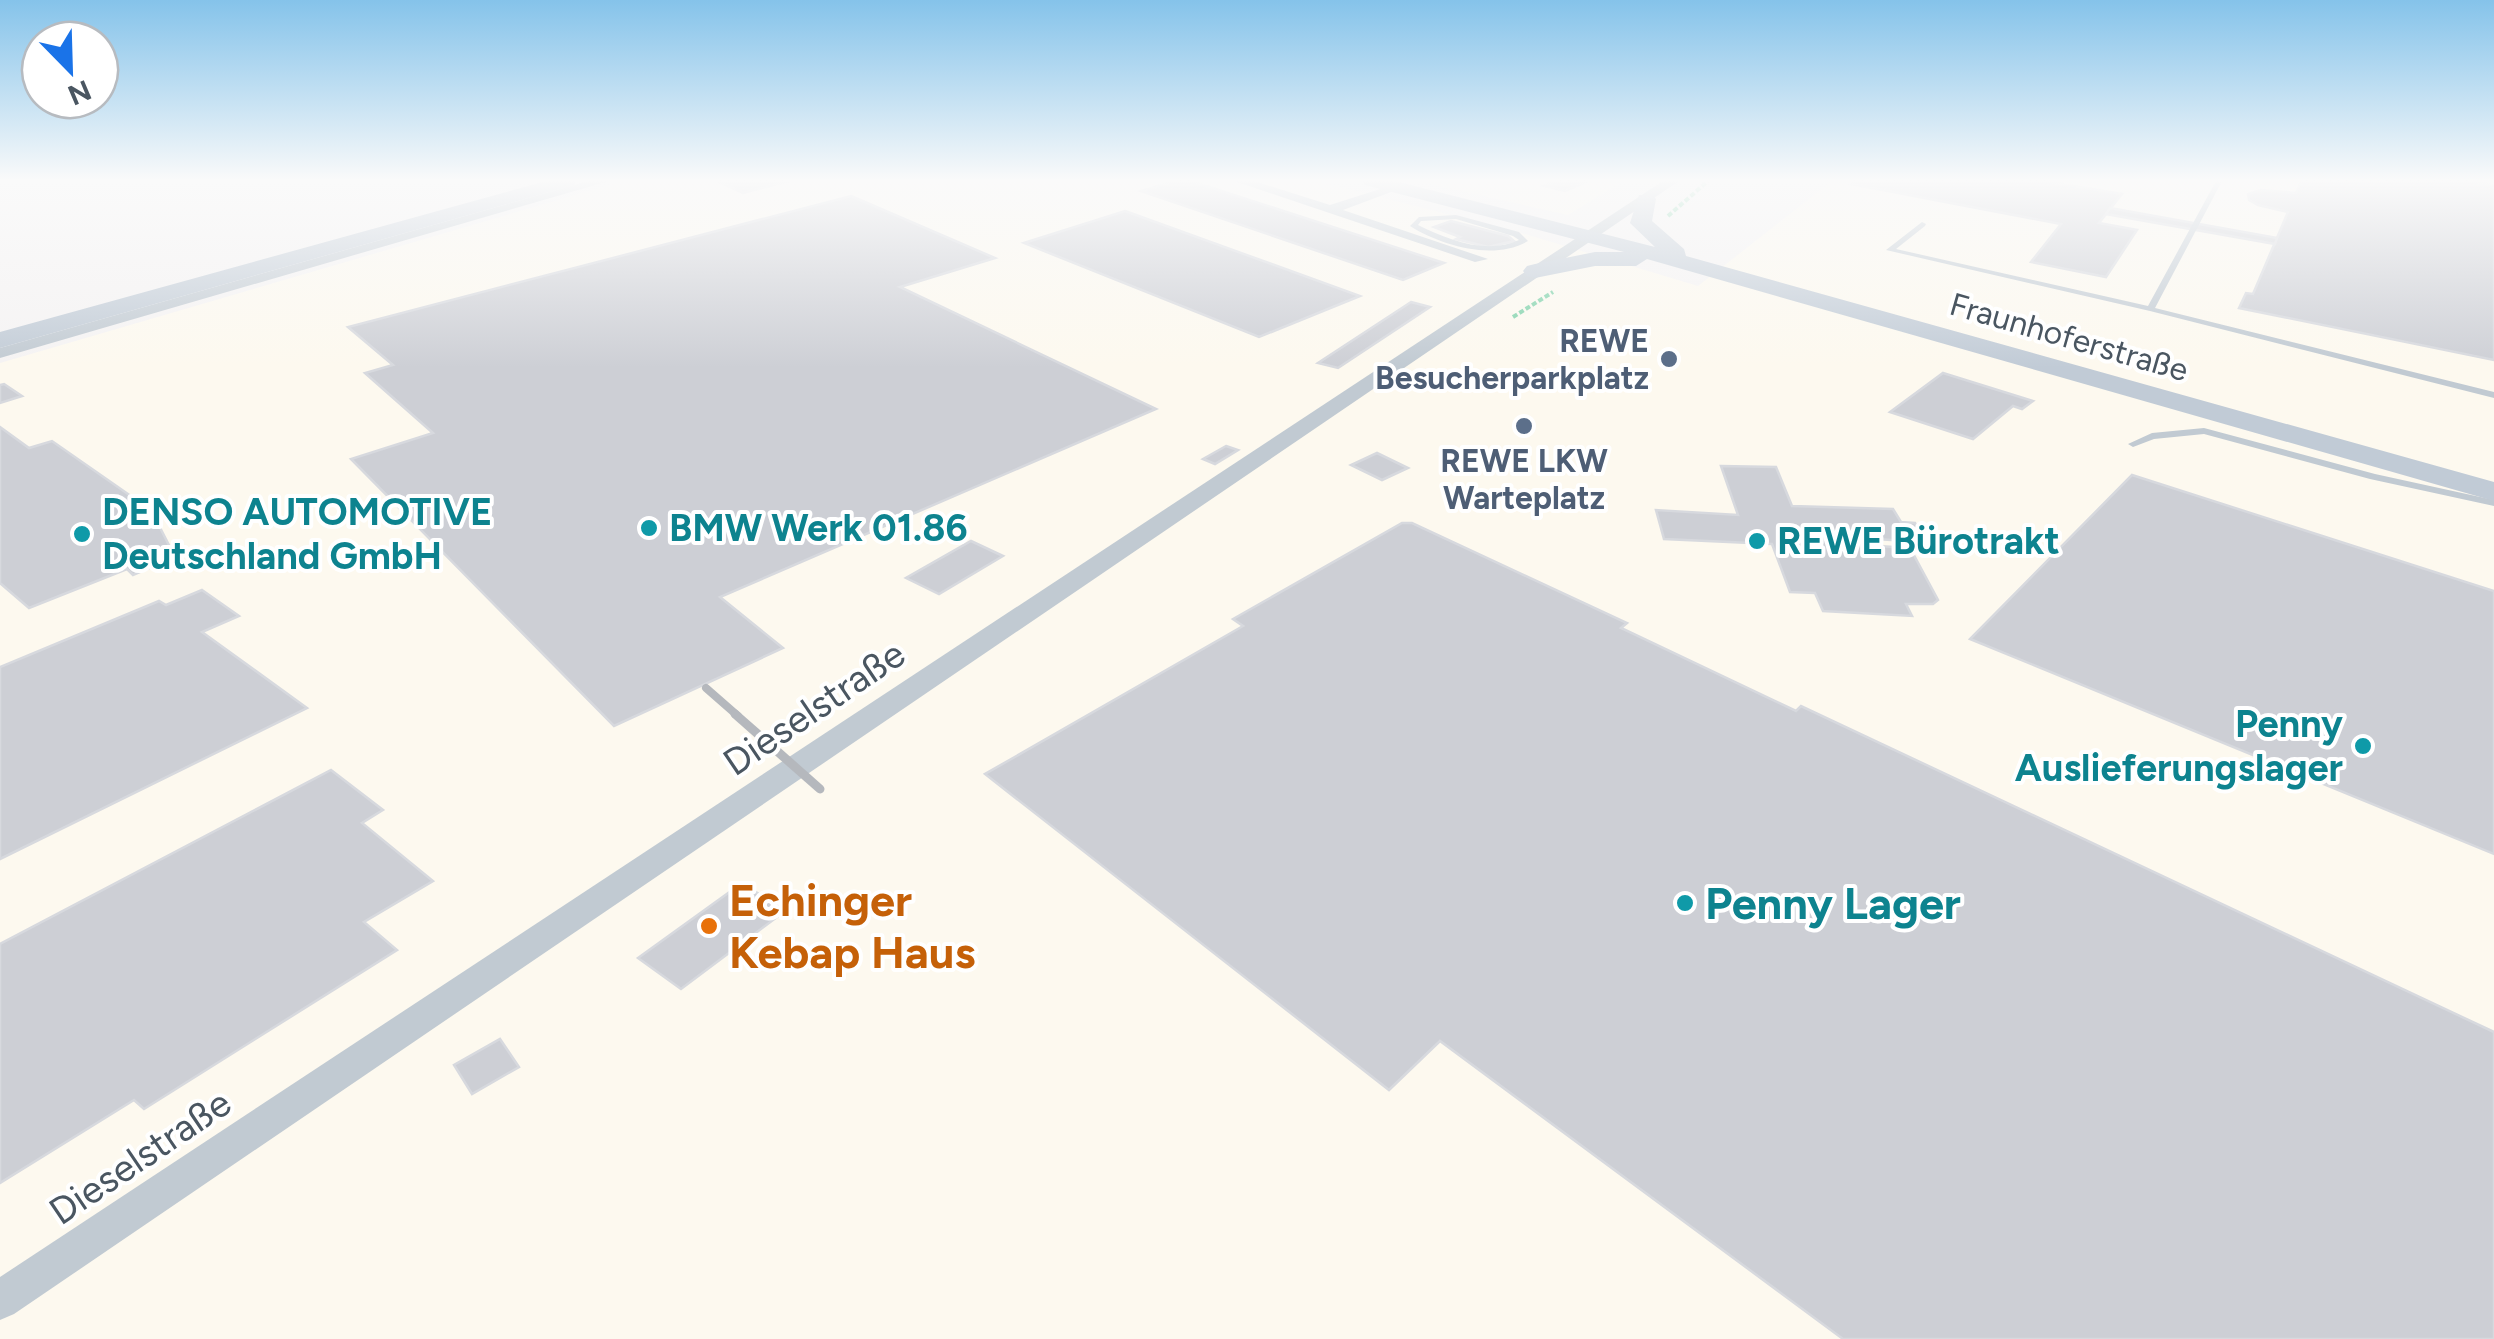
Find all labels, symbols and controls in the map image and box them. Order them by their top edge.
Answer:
north arrow [20,20,120,120]
text: N [63,73,96,113]
street label: Fraunhoferstraße [1946,285,2192,389]
place label: REWE Besucherparkplatz [1375,322,1649,397]
marker: REWE Besucherparkplatz [1658,348,1680,370]
marker: REWE LKW Warteplatz [1513,415,1535,437]
place label: REWE LKW Warteplatz [1440,442,1608,517]
place label: DENSO AUTOMOTIVE Deutschland GmbH [102,489,492,579]
place label: BMW Werk 01.86 [669,505,967,551]
marker: BMW Werk 01.86 [638,517,660,539]
place label: REWE Bürotrakt [1777,518,2060,564]
marker: DENSO AUTOMOTIVE Deutschland GmbH [71,523,93,545]
marker: REWE Bürotrakt [1746,530,1768,552]
street label: Dieselstraße [714,630,914,786]
place label: Penny Auslieferungslager [2015,701,2343,791]
marker: Penny Auslieferungslager [2352,735,2374,757]
place label: Echinger Kebap Haus [729,873,975,979]
place label: Penny Lager [1705,876,1961,930]
marker: Penny Lager [1674,892,1696,914]
marker: Echinger Kebap Haus [698,915,720,937]
street label: Dieselstraße [40,1079,240,1235]

